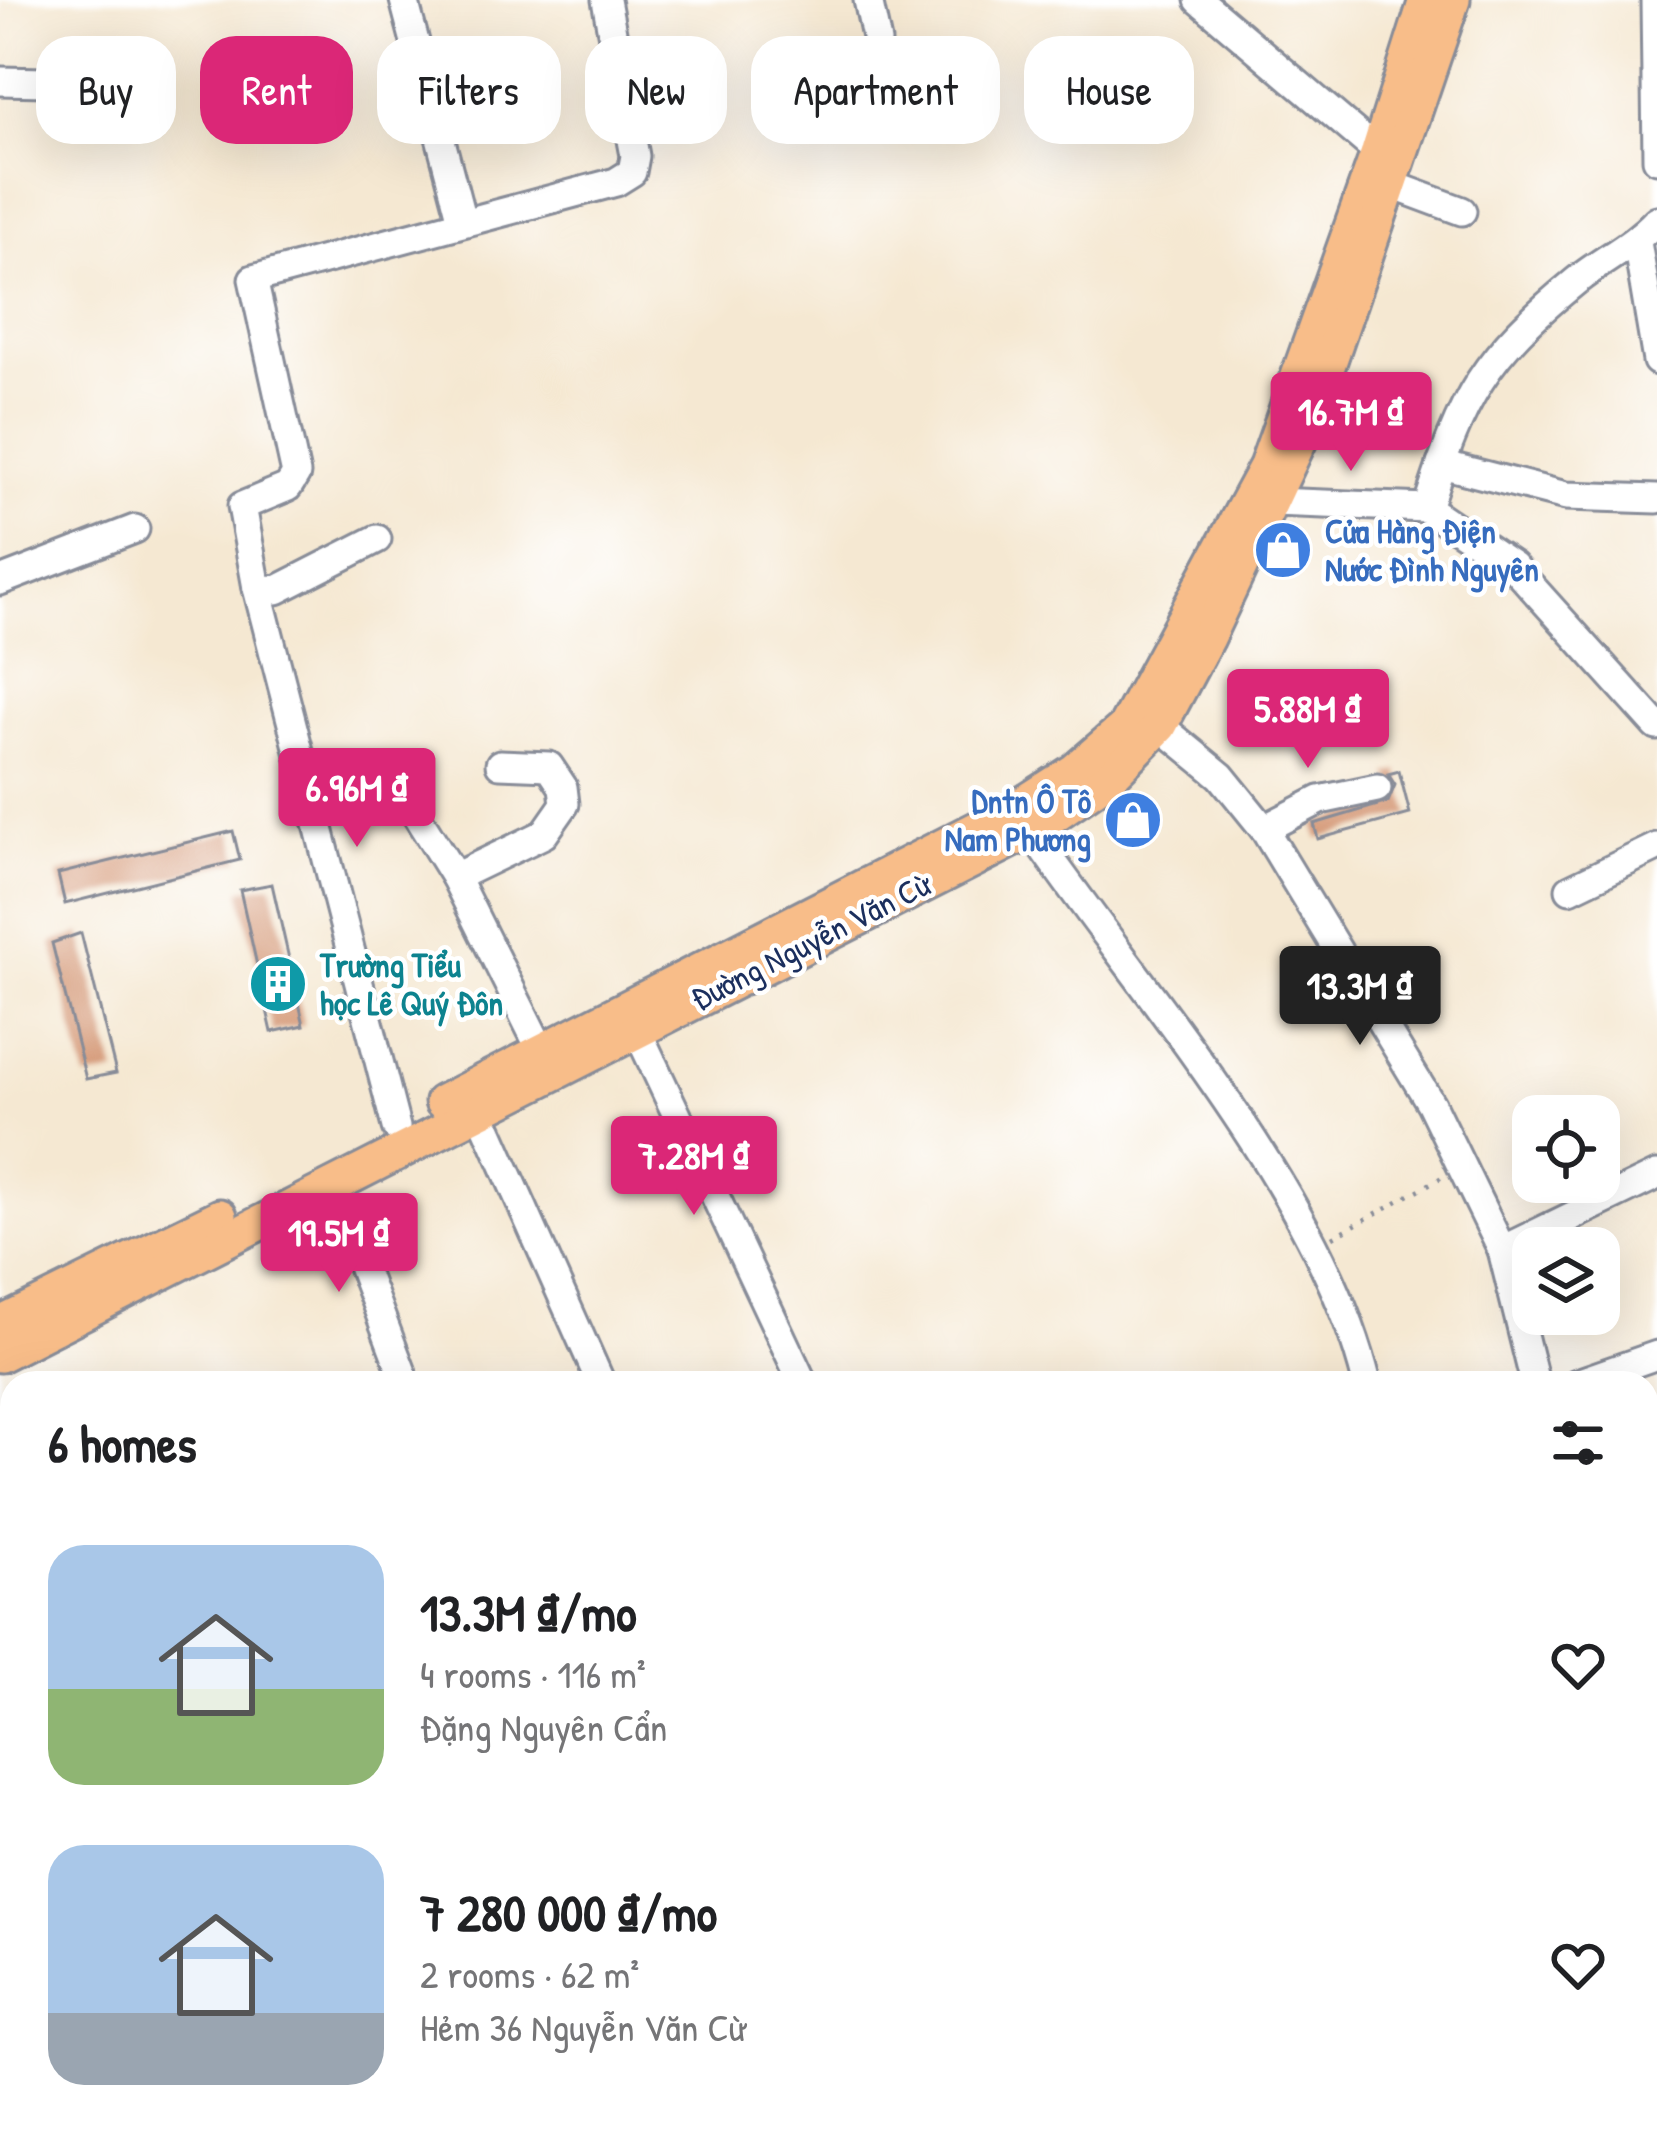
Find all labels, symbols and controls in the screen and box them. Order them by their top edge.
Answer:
chip: Buy [36,36,176,144]
chip: Rent [200,36,353,144]
chip: Filters [377,36,561,144]
chip: New [585,36,727,144]
chip: Apartment [751,36,1000,144]
chip: House [1024,36,1194,144]
pin: 16.7M ₫ [1240,372,1462,474]
text: 16.7M ₫ [1298,384,1404,437]
place label: Cửa Hàng Điện Nước Đình Nguyên [1325,509,1539,593]
shop icon: Cửa Hàng Điện Nước Đình Nguyên [1252,519,1314,581]
pin: 5.88M ₫ [1197,669,1419,771]
text: 5.88M ₫ [1254,681,1362,734]
pin: 6.96M ₫ [246,748,468,850]
text: 6.96M ₫ [305,760,409,813]
place label: Dntn Ô Tô Nam Phương [945,779,1092,863]
shop icon: Dntn Ô Tô Nam Phương [1102,789,1164,851]
street label: Đường Nguyễn Văn Cừ [683,861,940,1021]
place label: Trường Tiểu học Lê Quý Đôn [319,943,503,1027]
pin: 13.3M ₫ [1249,946,1471,1048]
building icon: Trường Tiểu học Lê Quý Đôn [247,953,309,1015]
text: 13.3M ₫ [1307,958,1413,1011]
map controls [1512,1095,1620,1335]
button: locate [1512,1095,1620,1203]
pin: 7.28M ₫ [583,1116,805,1218]
text: 7.28M ₫ [638,1128,750,1181]
pin: 19.5M ₫ [228,1193,450,1295]
text: 19.5M ₫ [288,1205,390,1258]
button: layers [1512,1227,1620,1335]
text: 6 homes [48,1409,197,1478]
icon: filters [1545,1410,1611,1476]
text: 13.3M ₫/mo [420,1578,636,1647]
icon: home [144,1593,288,1737]
icon: heart [1545,1632,1611,1698]
text: 4 rooms · 116 m² [420,1647,646,1700]
text: Đặng Nguyên Cẩn [420,1700,667,1753]
text: 7 280 000 ₫/mo [420,1878,717,1947]
icon: home [144,1893,288,2037]
icon: heart [1545,1932,1611,1998]
text: 2 rooms · 62 m² [420,1947,639,2000]
text: Hẻm 36 Nguyễn Văn Cừ [420,2000,744,2053]

